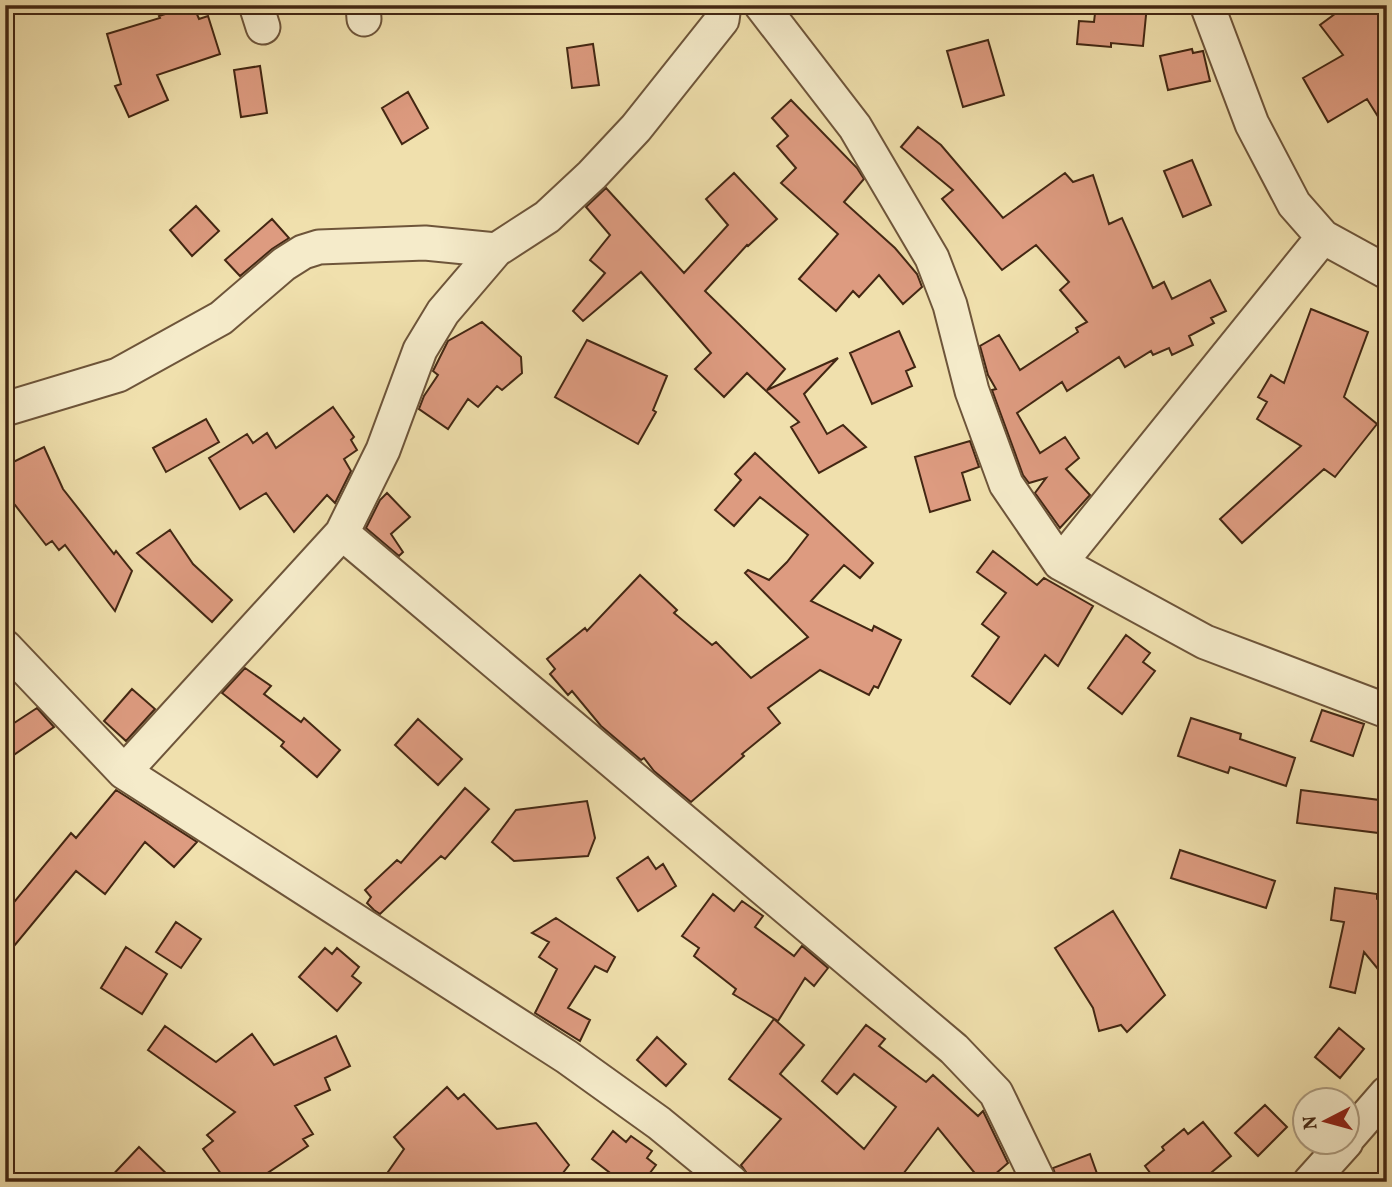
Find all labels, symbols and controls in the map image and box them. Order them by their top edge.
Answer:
north arrow [1290,1086,1360,1156]
text: N [1297,1114,1325,1131]

